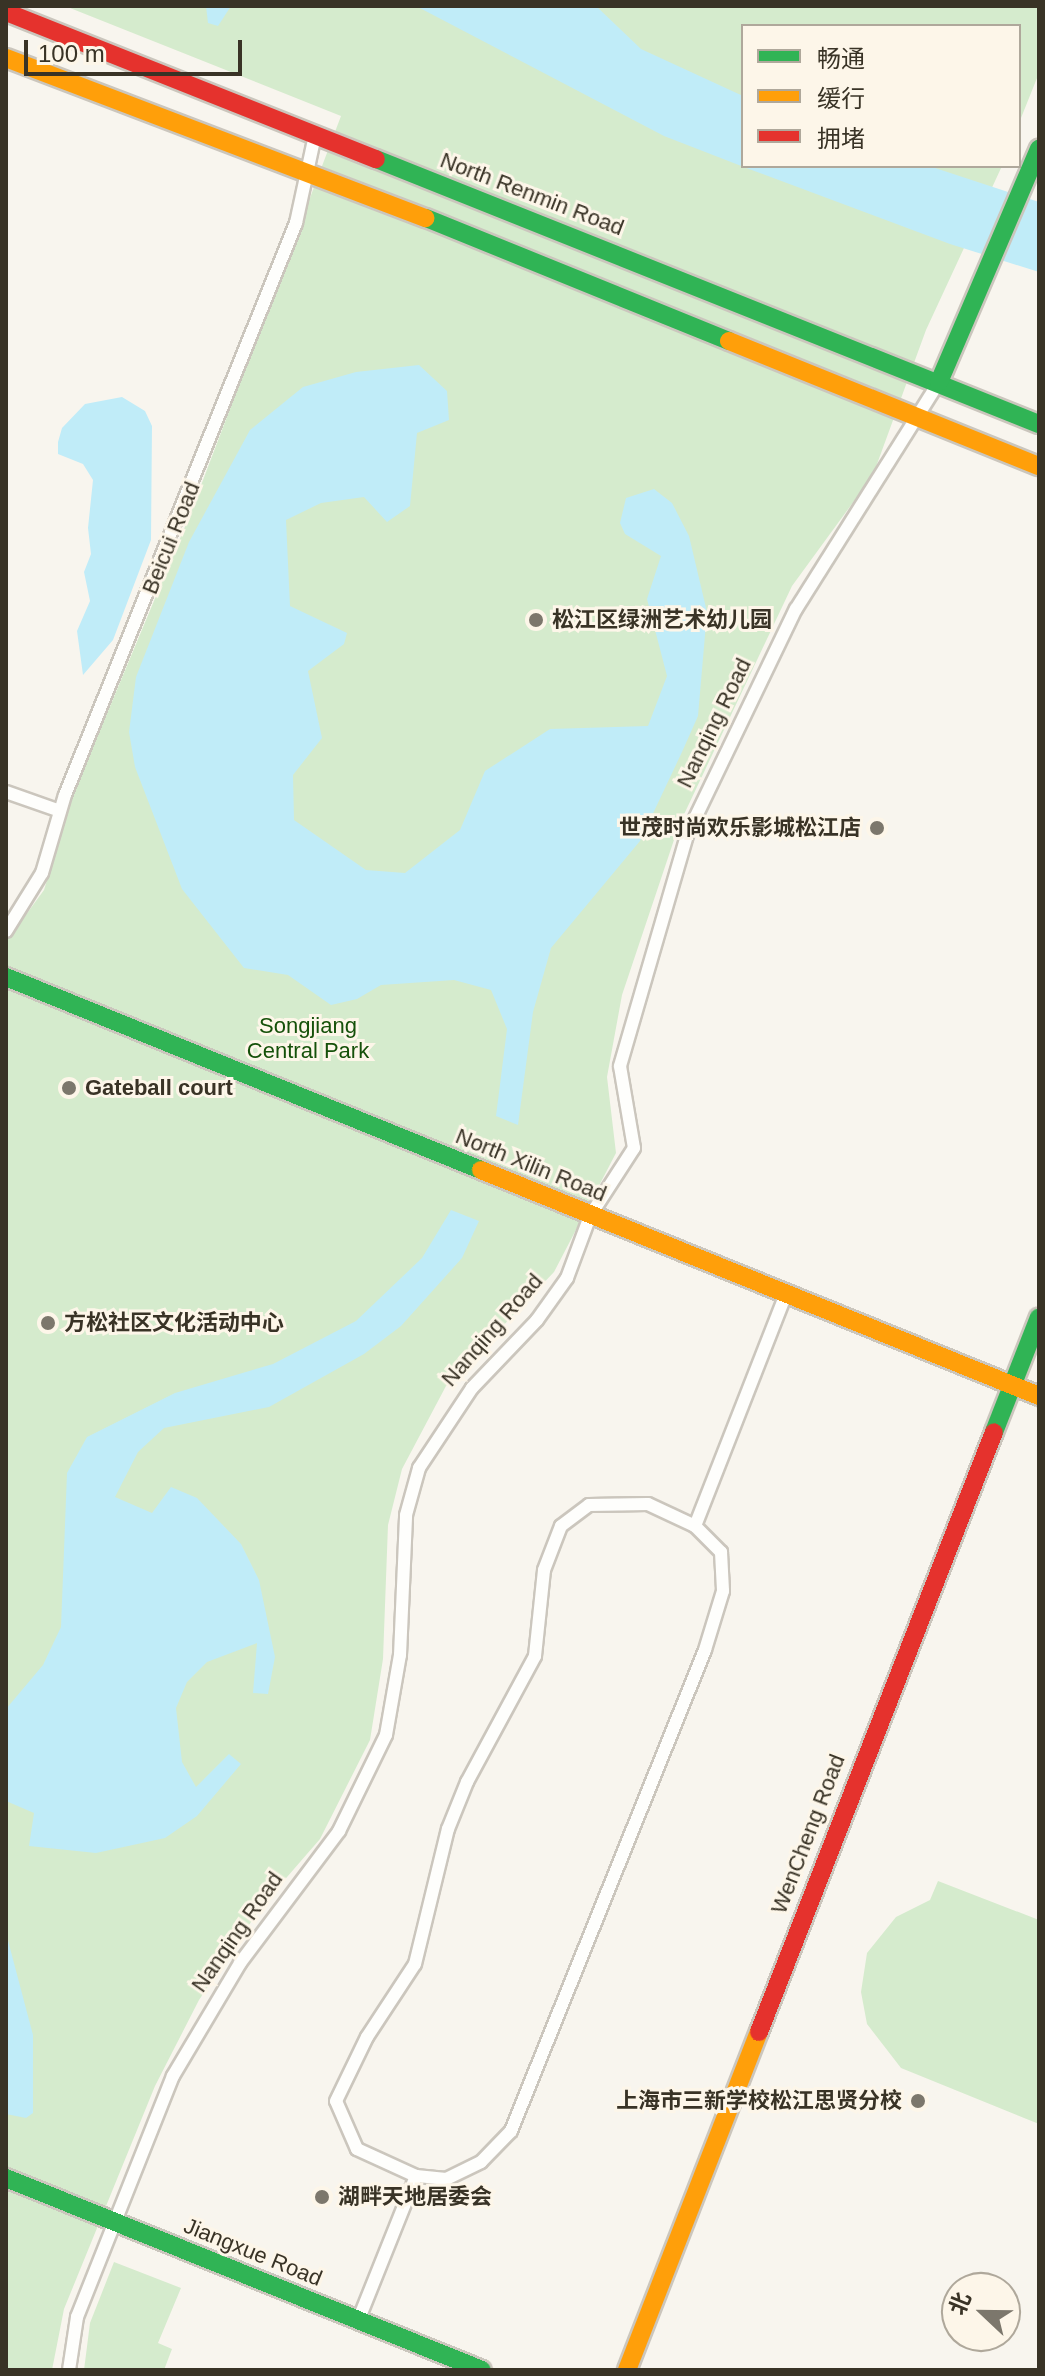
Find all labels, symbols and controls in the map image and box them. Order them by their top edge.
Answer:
scale bar [28,24,246,74]
legend [741,24,1021,168]
text: 100 m [38,40,105,67]
text: 畅通 [817,45,865,72]
text: 缓行 [817,85,865,112]
text: 拥堵 [817,125,865,152]
street label: North Renmin Road [437,147,627,241]
street label: Beicui Road [137,478,205,598]
place label: 松江区绿洲艺术幼儿园 [552,607,772,633]
marker: 松江区绿洲艺术幼儿园 [527,611,545,629]
street label: Nanqing Road [671,654,757,792]
place label: 世茂时尚欢乐影城松江店 [619,815,861,841]
marker: 世茂时尚欢乐影城松江店 [868,819,886,837]
park label: Songjiang Central Park [247,1012,369,1064]
place label: Gateball court [85,1075,233,1101]
marker: Gateball court [60,1079,78,1097]
street label: North Xilin Road [452,1123,610,1207]
street label: Nanqing Road [436,1268,548,1392]
place label: 方松社区文化活动中心 [64,1310,284,1336]
marker: 方松社区文化活动中心 [39,1314,57,1332]
street label: WenCheng Road [766,1751,850,1917]
street label: Nanqing Road [186,1867,288,1997]
place label: 上海市三新学校松江思贤分校 [616,2088,902,2114]
marker: 上海市三新学校松江思贤分校 [909,2092,927,2110]
place label: 湖畔天地居委会 [338,2184,492,2210]
marker: 湖畔天地居委会 [313,2188,331,2206]
street label: Jiangxue Road [180,2212,326,2292]
north arrow [941,2272,1021,2352]
text: 北 [944,2289,976,2318]

